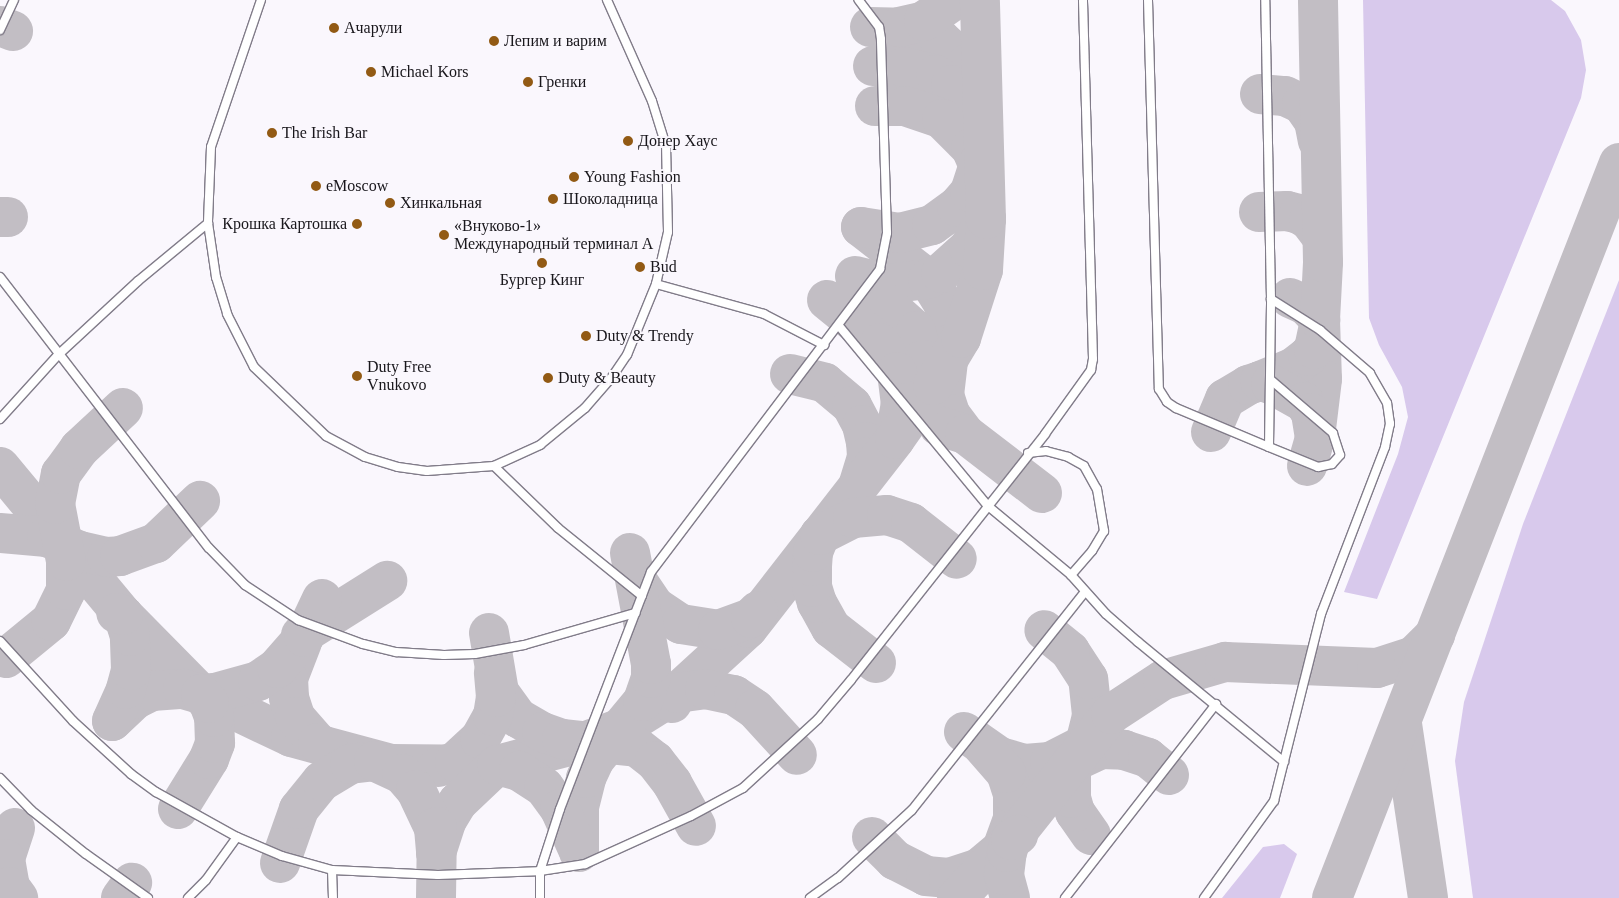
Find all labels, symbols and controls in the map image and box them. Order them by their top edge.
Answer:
place label: Ачарули [344,18,402,38]
marker: Ачарули [328,22,340,34]
place label: Лепим и варим [504,31,607,51]
marker: Лепим и варим [488,35,500,47]
place label: Michael Kors [381,62,469,82]
marker: Michael Kors [365,66,377,78]
place label: Гренки [538,72,586,92]
marker: Гренки [522,76,534,88]
place label: The Irish Bar [282,123,367,143]
marker: The Irish Bar [266,127,278,139]
place label: Донер Хаус [638,131,718,151]
marker: Донер Хаус [622,135,634,147]
place label: Young Fashion [584,167,681,187]
marker: Young Fashion [568,171,580,183]
place label: eMoscow [326,176,388,196]
marker: eMoscow [310,180,322,192]
place label: Шоколадница [563,189,658,209]
place label: Хинкальная [400,193,482,213]
marker: Шоколадница [547,193,559,205]
marker: Хинкальная [384,197,396,209]
place label: Крошка Картошка [222,214,347,234]
place label: «Внуково-1» Международный терминал А [454,216,653,254]
marker: Крошка Картошка [351,218,363,230]
marker: «Внуково-1» Международный терминал А [438,229,450,241]
marker: Бургер Кинг [536,257,548,269]
place label: Bud [650,257,677,277]
marker: Bud [634,261,646,273]
place label: Бургер Кинг [500,270,584,290]
place label: Duty & Trendy [596,326,694,346]
marker: Duty & Trendy [580,330,592,342]
place label: Duty Free Vnukovo [367,357,431,395]
place label: Duty & Beauty [558,368,656,388]
marker: Duty Free Vnukovo [351,370,363,382]
marker: Duty & Beauty [542,372,554,384]

